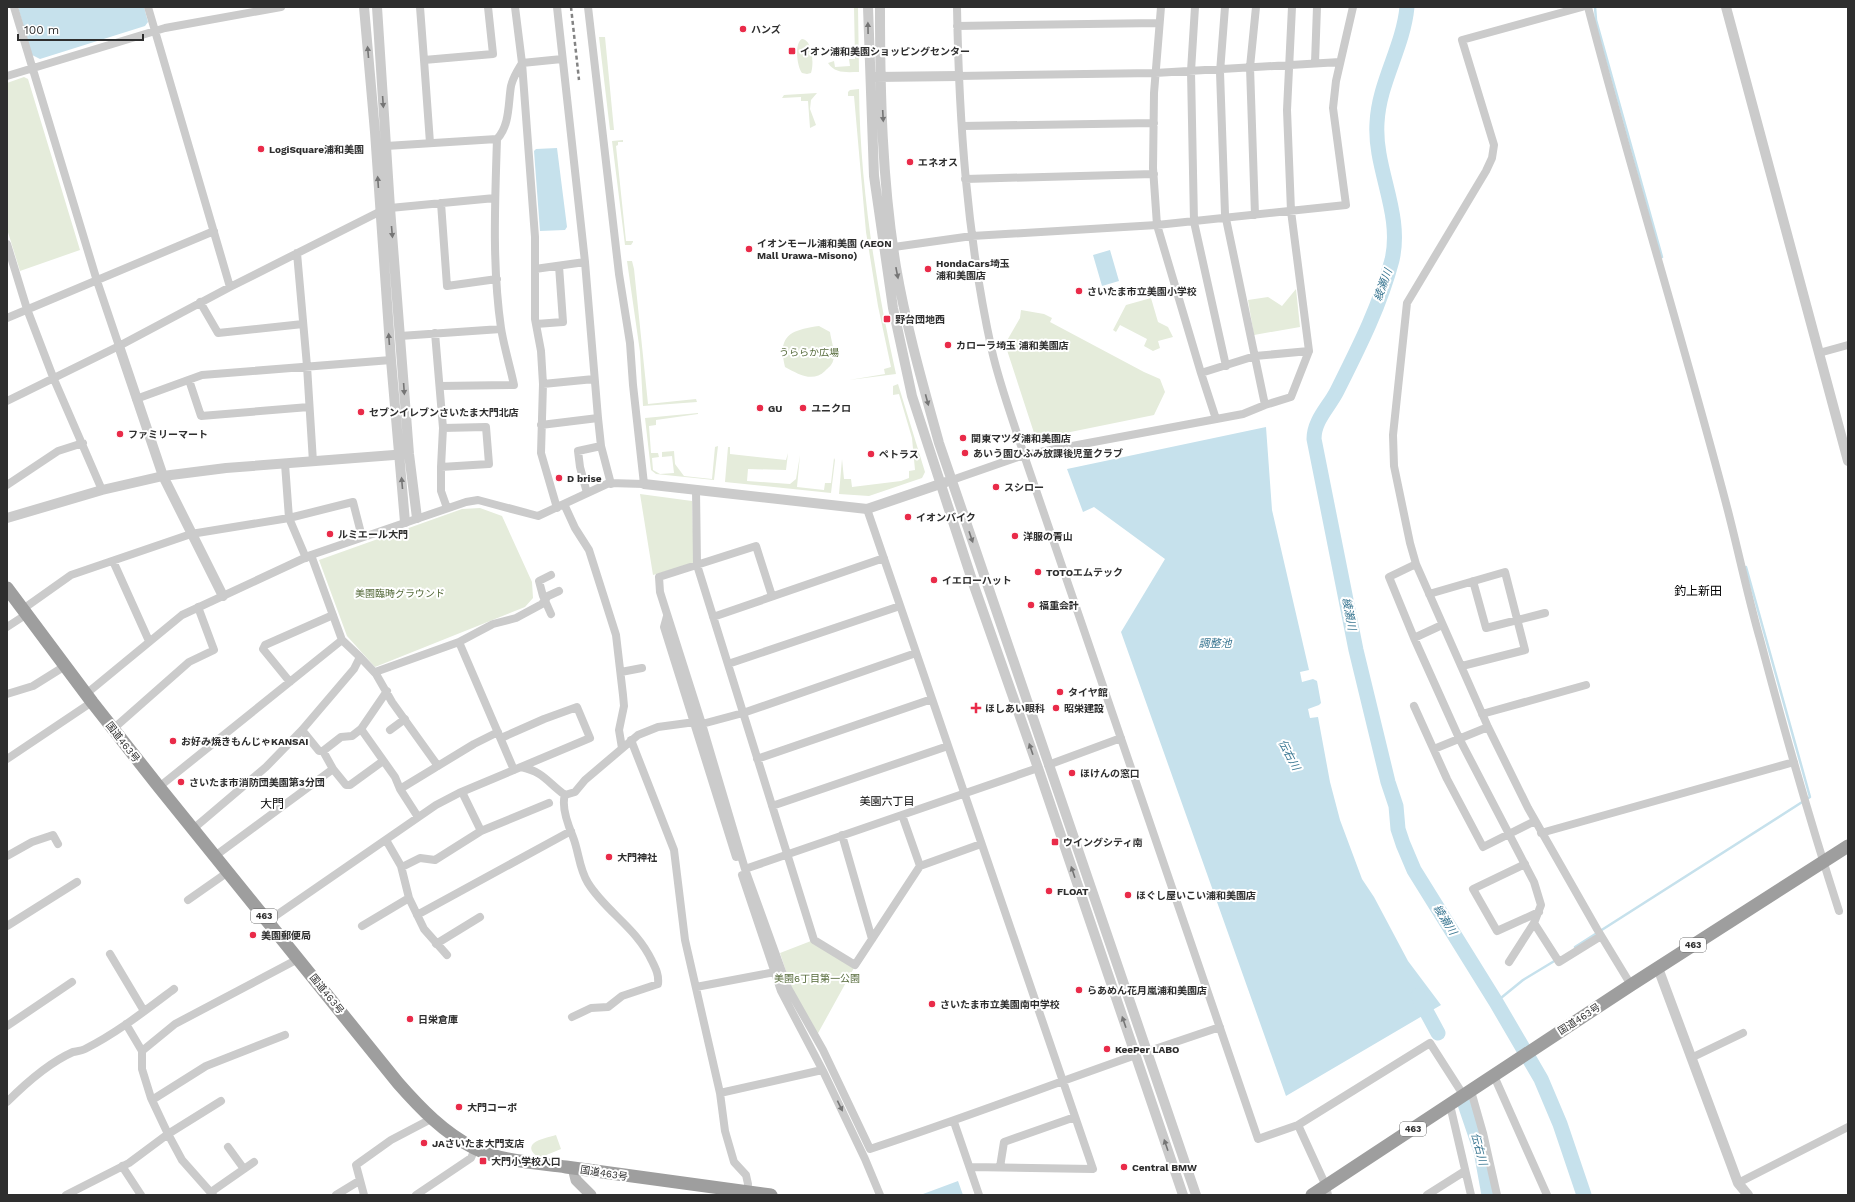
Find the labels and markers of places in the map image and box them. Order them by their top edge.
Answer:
marker: ハンズ [738,24,748,34]
place label: ハンズ [751,24,781,35]
marker: イオン浦和美園ショッピングセンター [787,46,797,56]
place label: イオン浦和美園ショッピングセンター [800,46,970,57]
marker: LogiSquare浦和美園 [256,144,266,154]
place label: LogiSquare浦和美園 [269,144,364,155]
marker: エネオス [905,157,915,167]
place label: エネオス [918,157,958,168]
place label: イオンモール浦和美園 (AEON Mall Urawa-Misono) [757,238,892,261]
marker: イオンモール浦和美園 (AEON Mall Urawa-Misono) [744,244,754,254]
place label: HondaCars埼玉 浦和美園店 [936,258,1010,281]
marker: HondaCars埼玉 浦和美園店 [923,264,933,274]
marker: さいたま市立美園小学校 [1074,286,1084,296]
place label: さいたま市立美園小学校 [1087,286,1197,297]
marker: 野台団地西 [882,314,892,324]
place label: 野台団地西 [895,314,945,325]
marker: カローラ埼玉 浦和美園店 [943,340,953,350]
place label: カローラ埼玉 浦和美園店 [956,340,1069,351]
marker: GU [755,403,765,413]
place label: GU [768,403,782,414]
marker: ユニクロ [798,403,808,413]
place label: ユニクロ [811,403,851,414]
marker: セブンイレブンさいたま大門北店 [356,407,366,417]
place label: セブンイレブンさいたま大門北店 [369,407,519,418]
marker: ファミリーマート [115,429,125,439]
place label: ファミリーマート [128,429,208,440]
marker: 関東マツダ浦和美園店 [958,433,968,443]
place label: 関東マツダ浦和美園店 [971,433,1071,444]
marker: あいう園ひふみ放課後児童クラブ [960,448,970,458]
place label: あいう園ひふみ放課後児童クラブ [973,448,1123,459]
marker: ペトラス [866,449,876,459]
place label: ペトラス [879,449,919,460]
marker: D brise [554,473,564,483]
place label: D brise [567,473,602,484]
marker: スシロー [991,482,1001,492]
place label: スシロー [1004,482,1044,493]
marker: イオンバイク [903,512,913,522]
place label: イオンバイク [916,512,976,523]
marker: ルミエール大門 [325,529,335,539]
place label: ルミエール大門 [338,529,408,540]
marker: 洋服の青山 [1010,531,1020,541]
place label: 洋服の青山 [1023,531,1073,542]
marker: TOTOエムテック [1033,567,1043,577]
place label: TOTOエムテック [1046,567,1123,578]
marker: イエローハット [929,575,939,585]
place label: イエローハット [942,575,1012,586]
marker: 福重会計 [1026,600,1036,610]
place label: 福重会計 [1039,600,1079,611]
marker: タイヤ館 [1055,687,1065,697]
place label: タイヤ館 [1068,687,1108,698]
marker: ほしあい眼科 [970,702,982,714]
place label: ほしあい眼科 [985,703,1045,714]
marker: 昭栄建設 [1051,703,1061,713]
place label: 昭栄建設 [1064,703,1104,714]
marker: お好み焼きもんじゃKANSAI [168,736,178,746]
place label: お好み焼きもんじゃKANSAI [181,736,308,747]
marker: ほけんの窓口 [1067,768,1077,778]
place label: ほけんの窓口 [1080,768,1140,779]
marker: さいたま市消防団美園第3分団 [176,777,186,787]
place label: さいたま市消防団美園第3分団 [189,777,325,788]
marker: ウイングシティ南 [1050,837,1060,847]
place label: ウイングシティ南 [1063,837,1142,848]
marker: 大門神社 [604,852,614,862]
place label: 大門神社 [617,852,658,863]
marker: FLOAT [1044,886,1054,896]
place label: FLOAT [1057,886,1089,897]
marker: ほぐし屋いこい浦和美園店 [1123,890,1133,900]
place label: ほぐし屋いこい浦和美園店 [1136,890,1256,901]
marker: 美園郵便局 [248,930,258,940]
place label: 美園郵便局 [261,930,311,941]
marker: らあめん花月嵐浦和美園店 [1074,985,1084,995]
place label: らあめん花月嵐浦和美園店 [1087,985,1207,996]
marker: さいたま市立美園南中学校 [927,999,937,1009]
place label: さいたま市立美園南中学校 [940,999,1060,1010]
marker: 日栄倉庫 [405,1014,415,1024]
place label: 日栄倉庫 [418,1014,458,1025]
marker: KeePer LABO [1102,1044,1112,1054]
place label: KeePer LABO [1115,1044,1179,1055]
marker: 大門コーポ [454,1102,464,1112]
place label: 大門コーポ [467,1102,517,1113]
marker: JAさいたま大門支店 [419,1138,429,1148]
place label: JAさいたま大門支店 [432,1138,524,1149]
marker: 大門小学校入口 [478,1156,488,1166]
place label: 大門小学校入口 [491,1156,561,1167]
marker: Central BMW [1119,1162,1129,1172]
place label: Central BMW [1132,1162,1197,1173]

